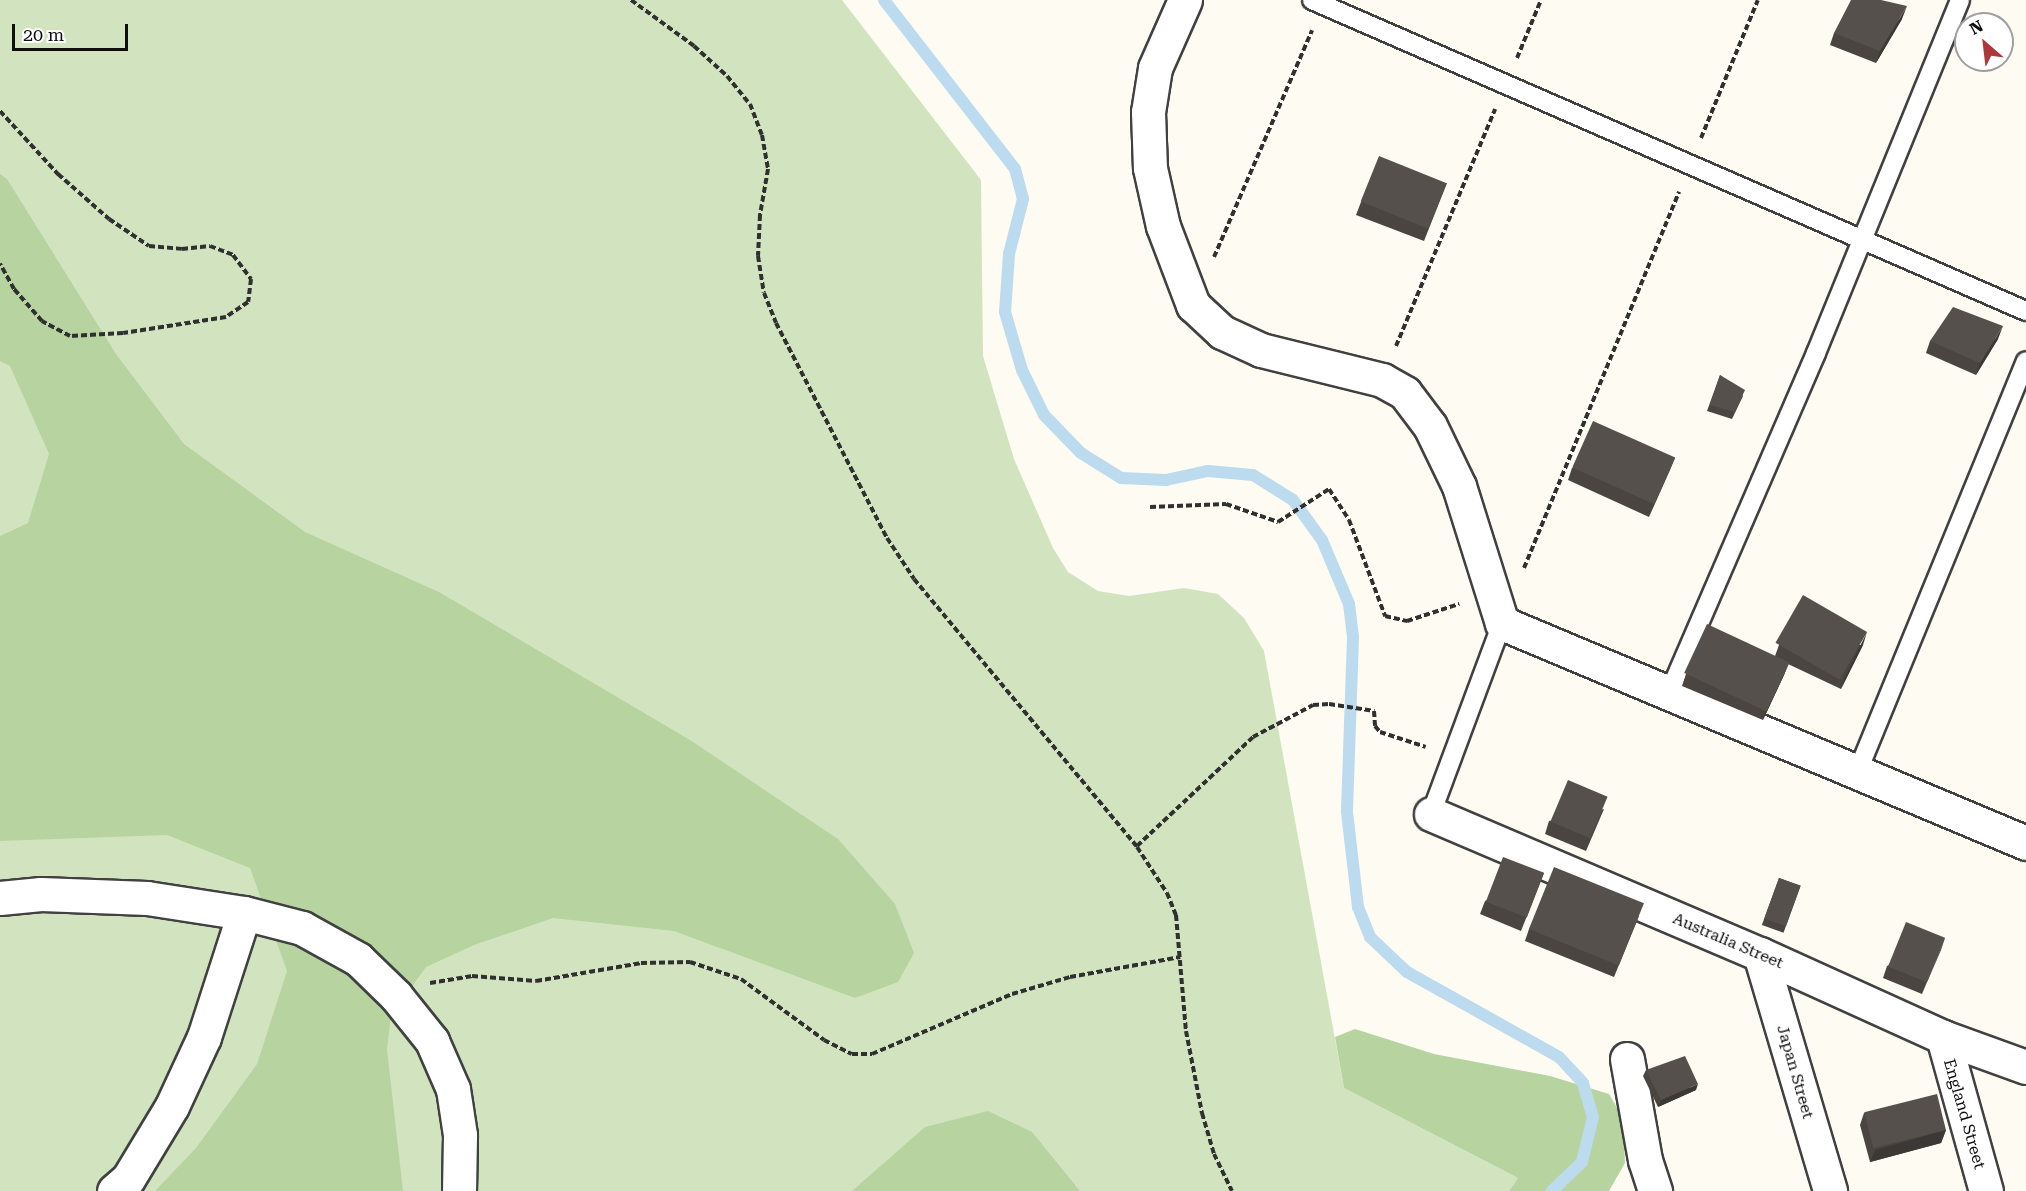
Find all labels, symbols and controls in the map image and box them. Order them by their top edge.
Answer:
scale bar [15,12,130,50]
north arrow [1954,12,2014,72]
text: N [1966,16,1986,39]
text: 20 m [23,24,64,45]
street label: Australia Street [1670,909,1786,973]
street label: Japan Street [1772,1023,1818,1121]
street label: England Street [1939,1057,1989,1171]

